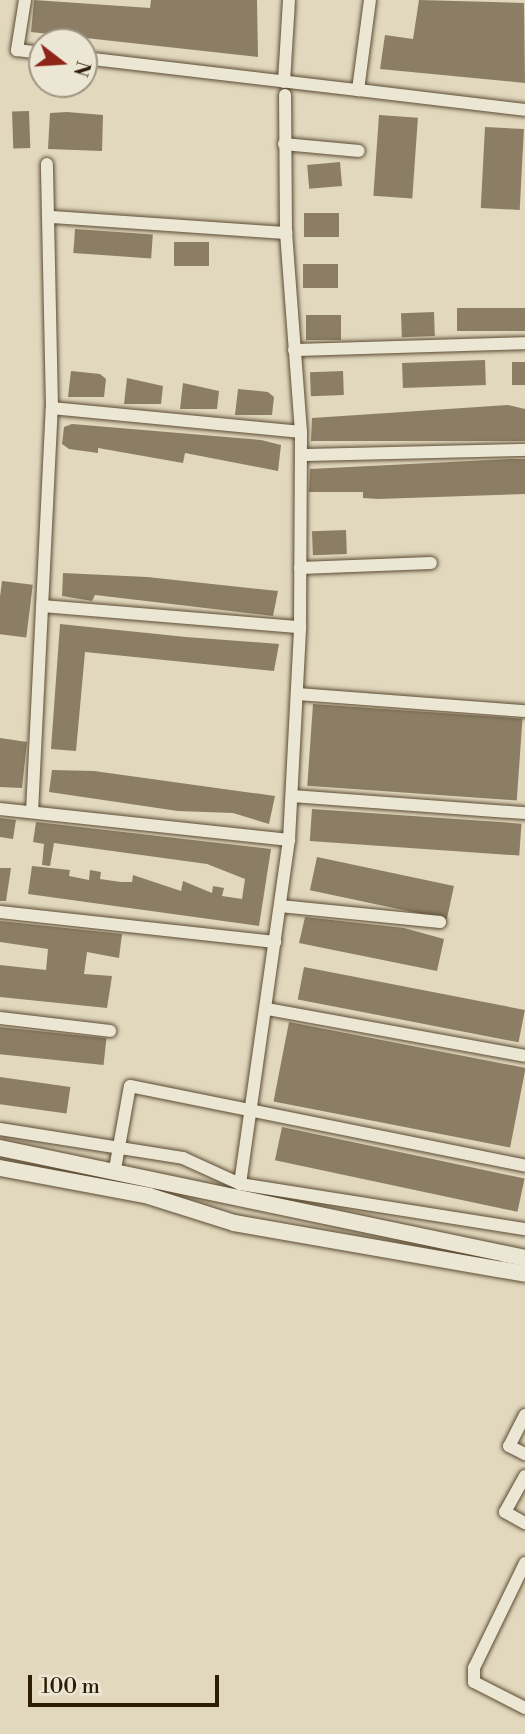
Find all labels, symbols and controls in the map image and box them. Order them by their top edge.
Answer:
north arrow [28,28,98,98]
text: N [67,58,95,79]
scale bar [32,1660,222,1704]
text: 100 m [41,1674,100,1700]

